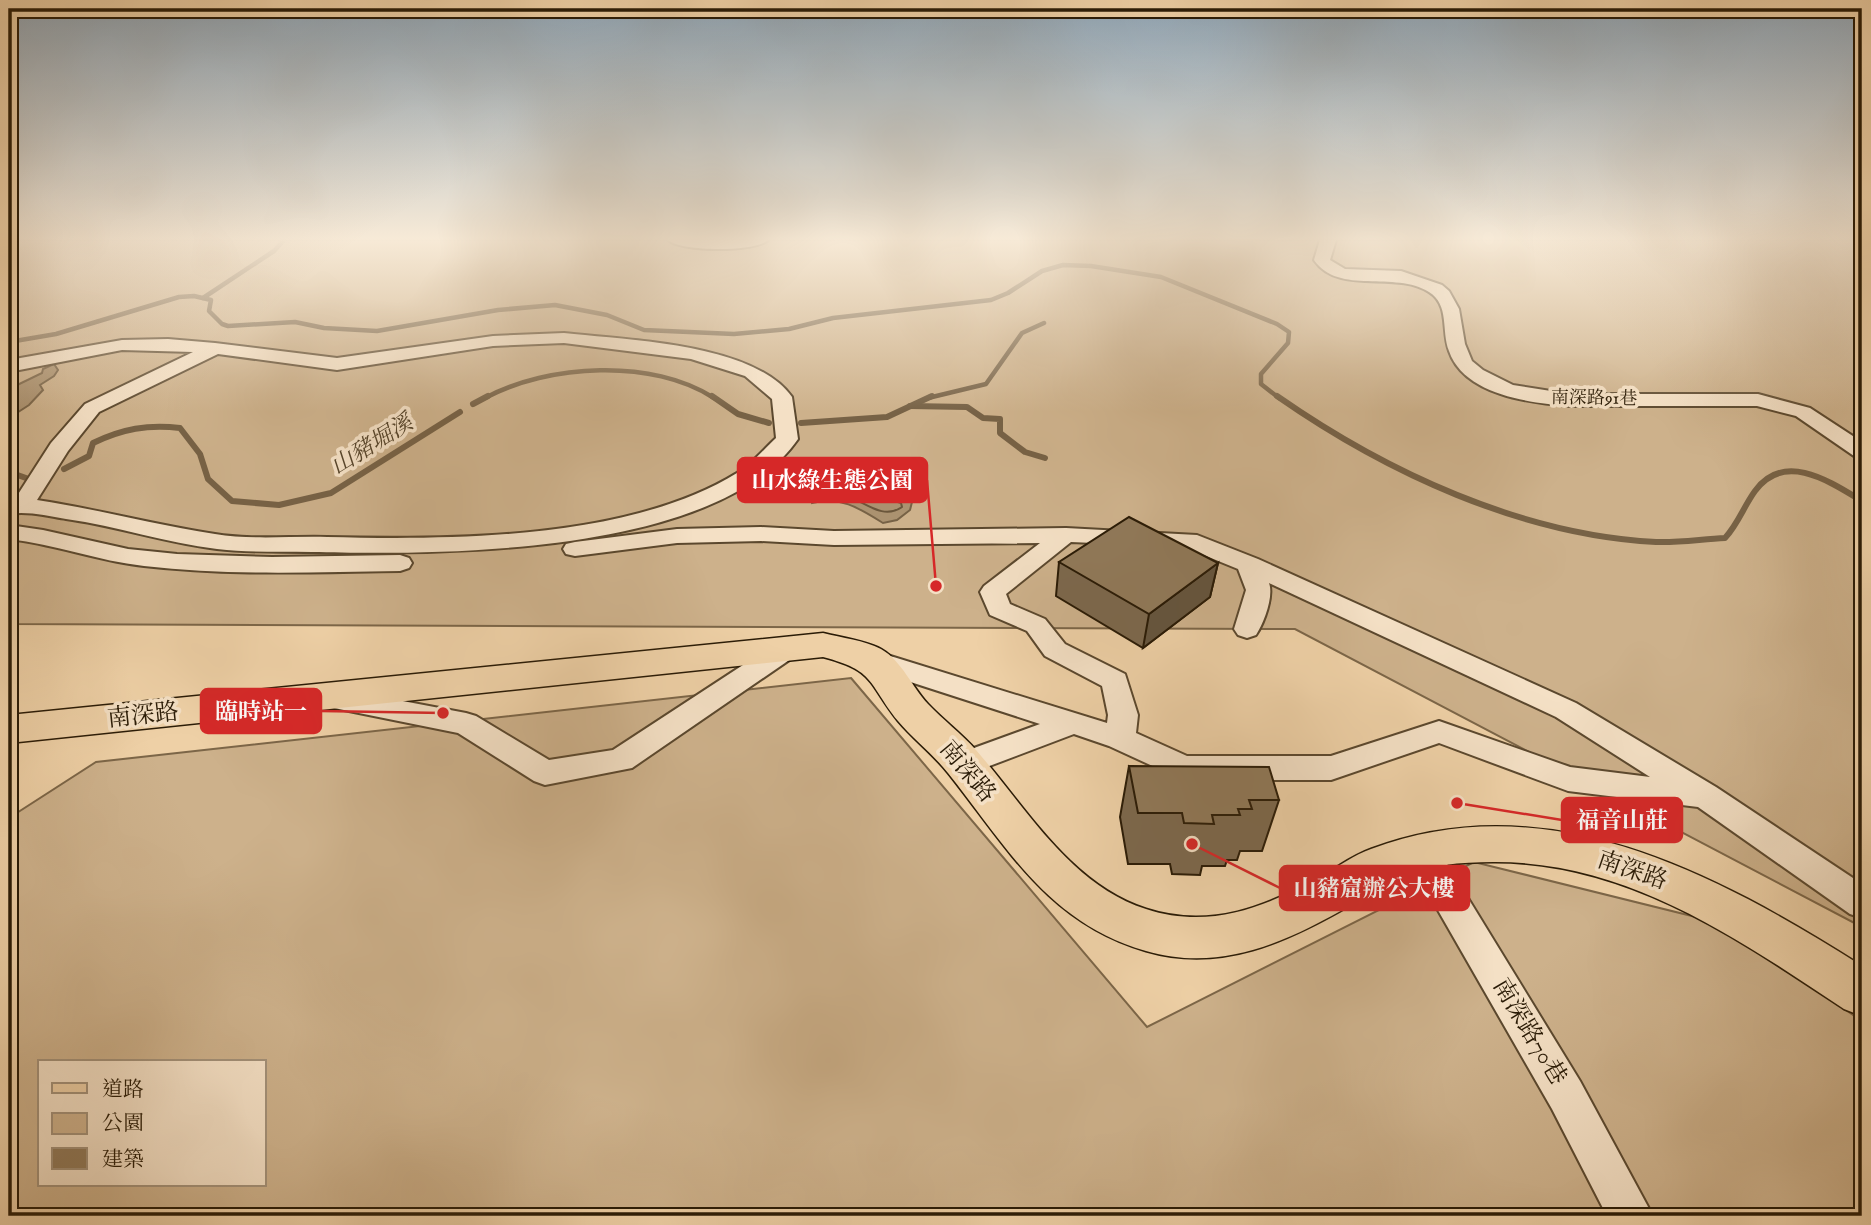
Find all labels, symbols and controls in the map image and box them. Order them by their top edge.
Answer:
street label: 南深路91巷 [1551,387,1637,411]
water label: 山豬堀溪 [325,407,421,482]
callout: 山水綠生態公園 [738,458,927,502]
text: 山水綠生態公園 [752,467,913,496]
callout: 臨時站一 [201,689,321,733]
street label: 南深路 [106,697,180,735]
text: 臨時站一 [215,698,307,727]
street label: 南深路 [932,734,1002,810]
callout: 福音山莊 [1562,798,1682,842]
text: 福音山莊 [1576,807,1668,836]
street label: 南深路 [1593,845,1671,897]
callout: 山豬窟辦公大樓 [1280,866,1469,910]
text: 山豬窟辦公大樓 [1294,875,1455,904]
street label: 南深路70巷 [1485,973,1573,1091]
legend [38,1060,266,1186]
text: 道路 [102,1077,144,1104]
text: 公園 [102,1111,144,1138]
text: 建築 [102,1147,144,1174]

